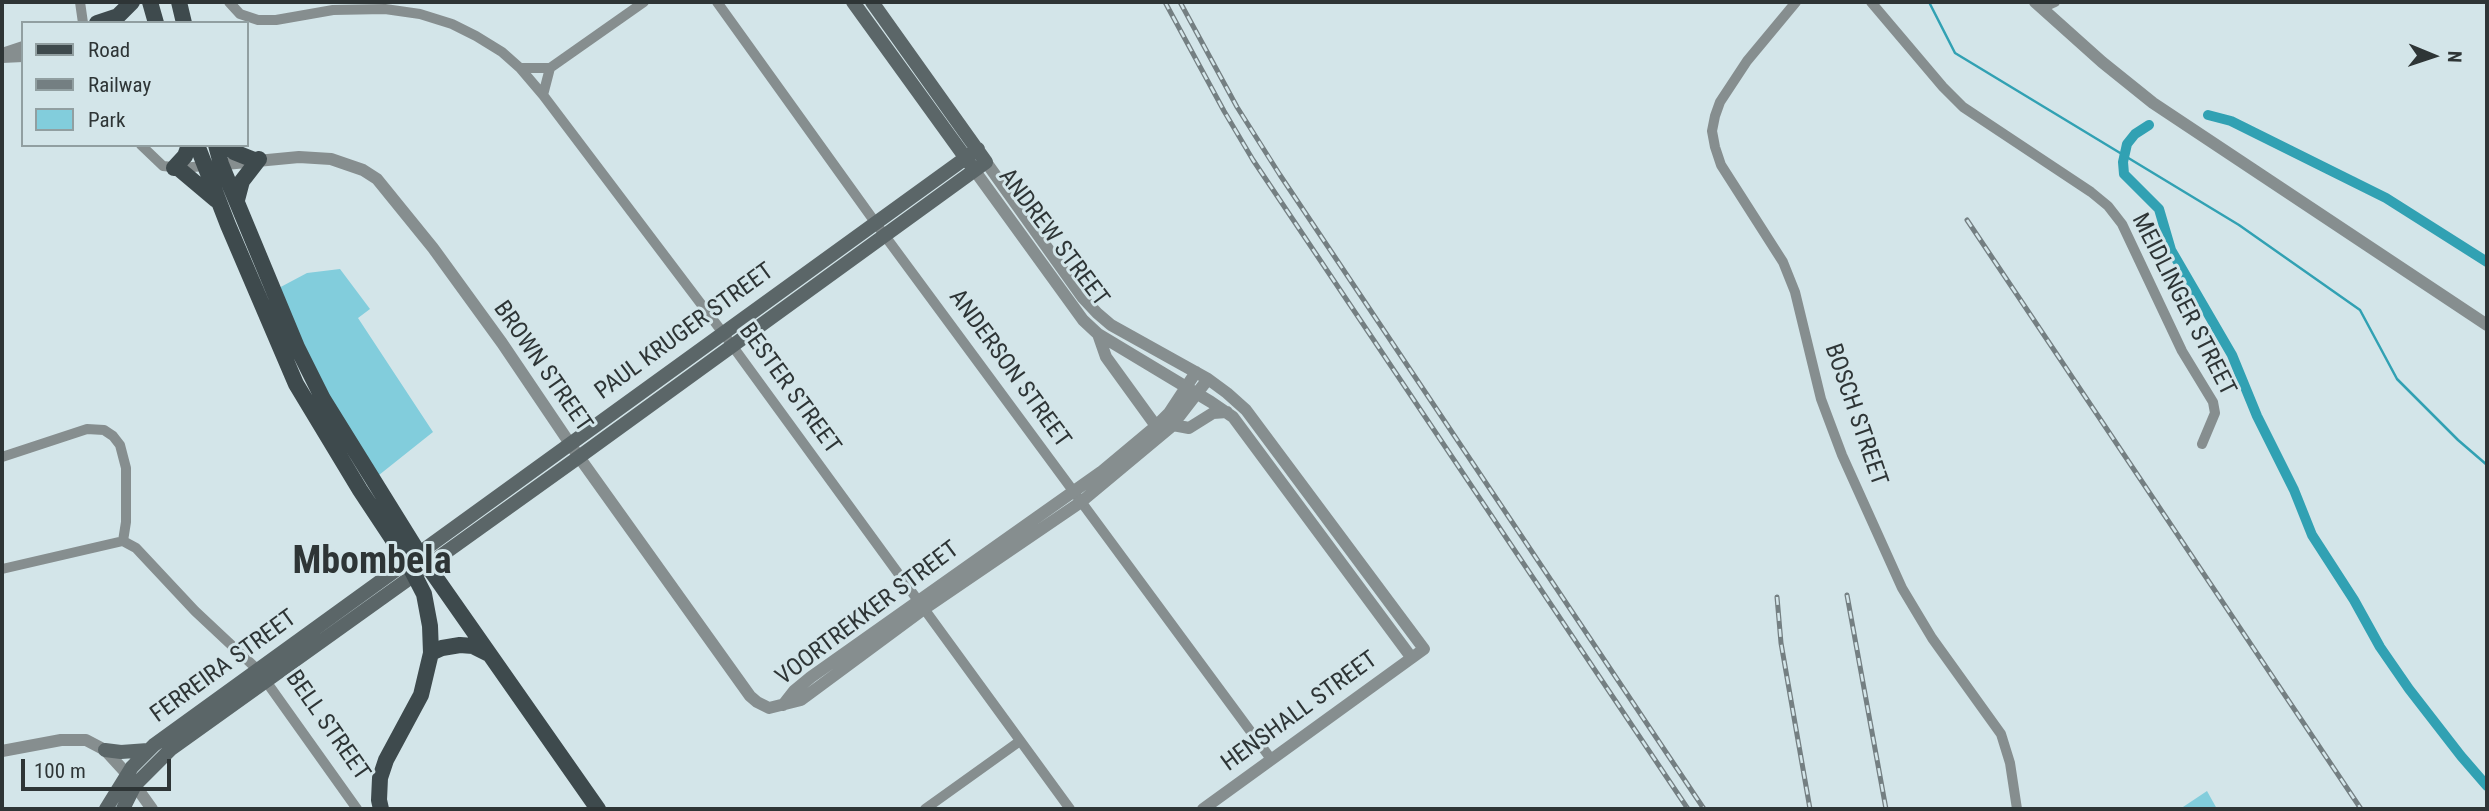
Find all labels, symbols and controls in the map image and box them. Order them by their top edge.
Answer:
legend [21,21,248,147]
north arrow [2398,21,2468,91]
text: Road [88,38,130,62]
text: N [2443,51,2466,63]
text: Railway [88,73,151,97]
text: Park [88,108,125,132]
street label: ANDREW STREET [992,163,1114,313]
street label: MEIDLINGER STREET [2125,209,2241,401]
street label: PAUL KRUGER STREET [590,258,780,406]
street label: ANDERSON STREET [942,284,1076,454]
street label: BROWN STREET [486,296,598,438]
street label: BESTER STREET [732,318,846,460]
street label: BOSCH STREET [1817,340,1893,490]
street label: VOORTREKKER STREET [771,536,965,692]
district label: Mbombela [292,540,452,586]
street label: FERREIRA STREET [145,604,303,730]
street label: HENSHALL STREET [1216,646,1384,778]
street label: BELL STREET [279,665,375,787]
scale bar [24,744,175,788]
text: 100 m [34,759,86,783]

